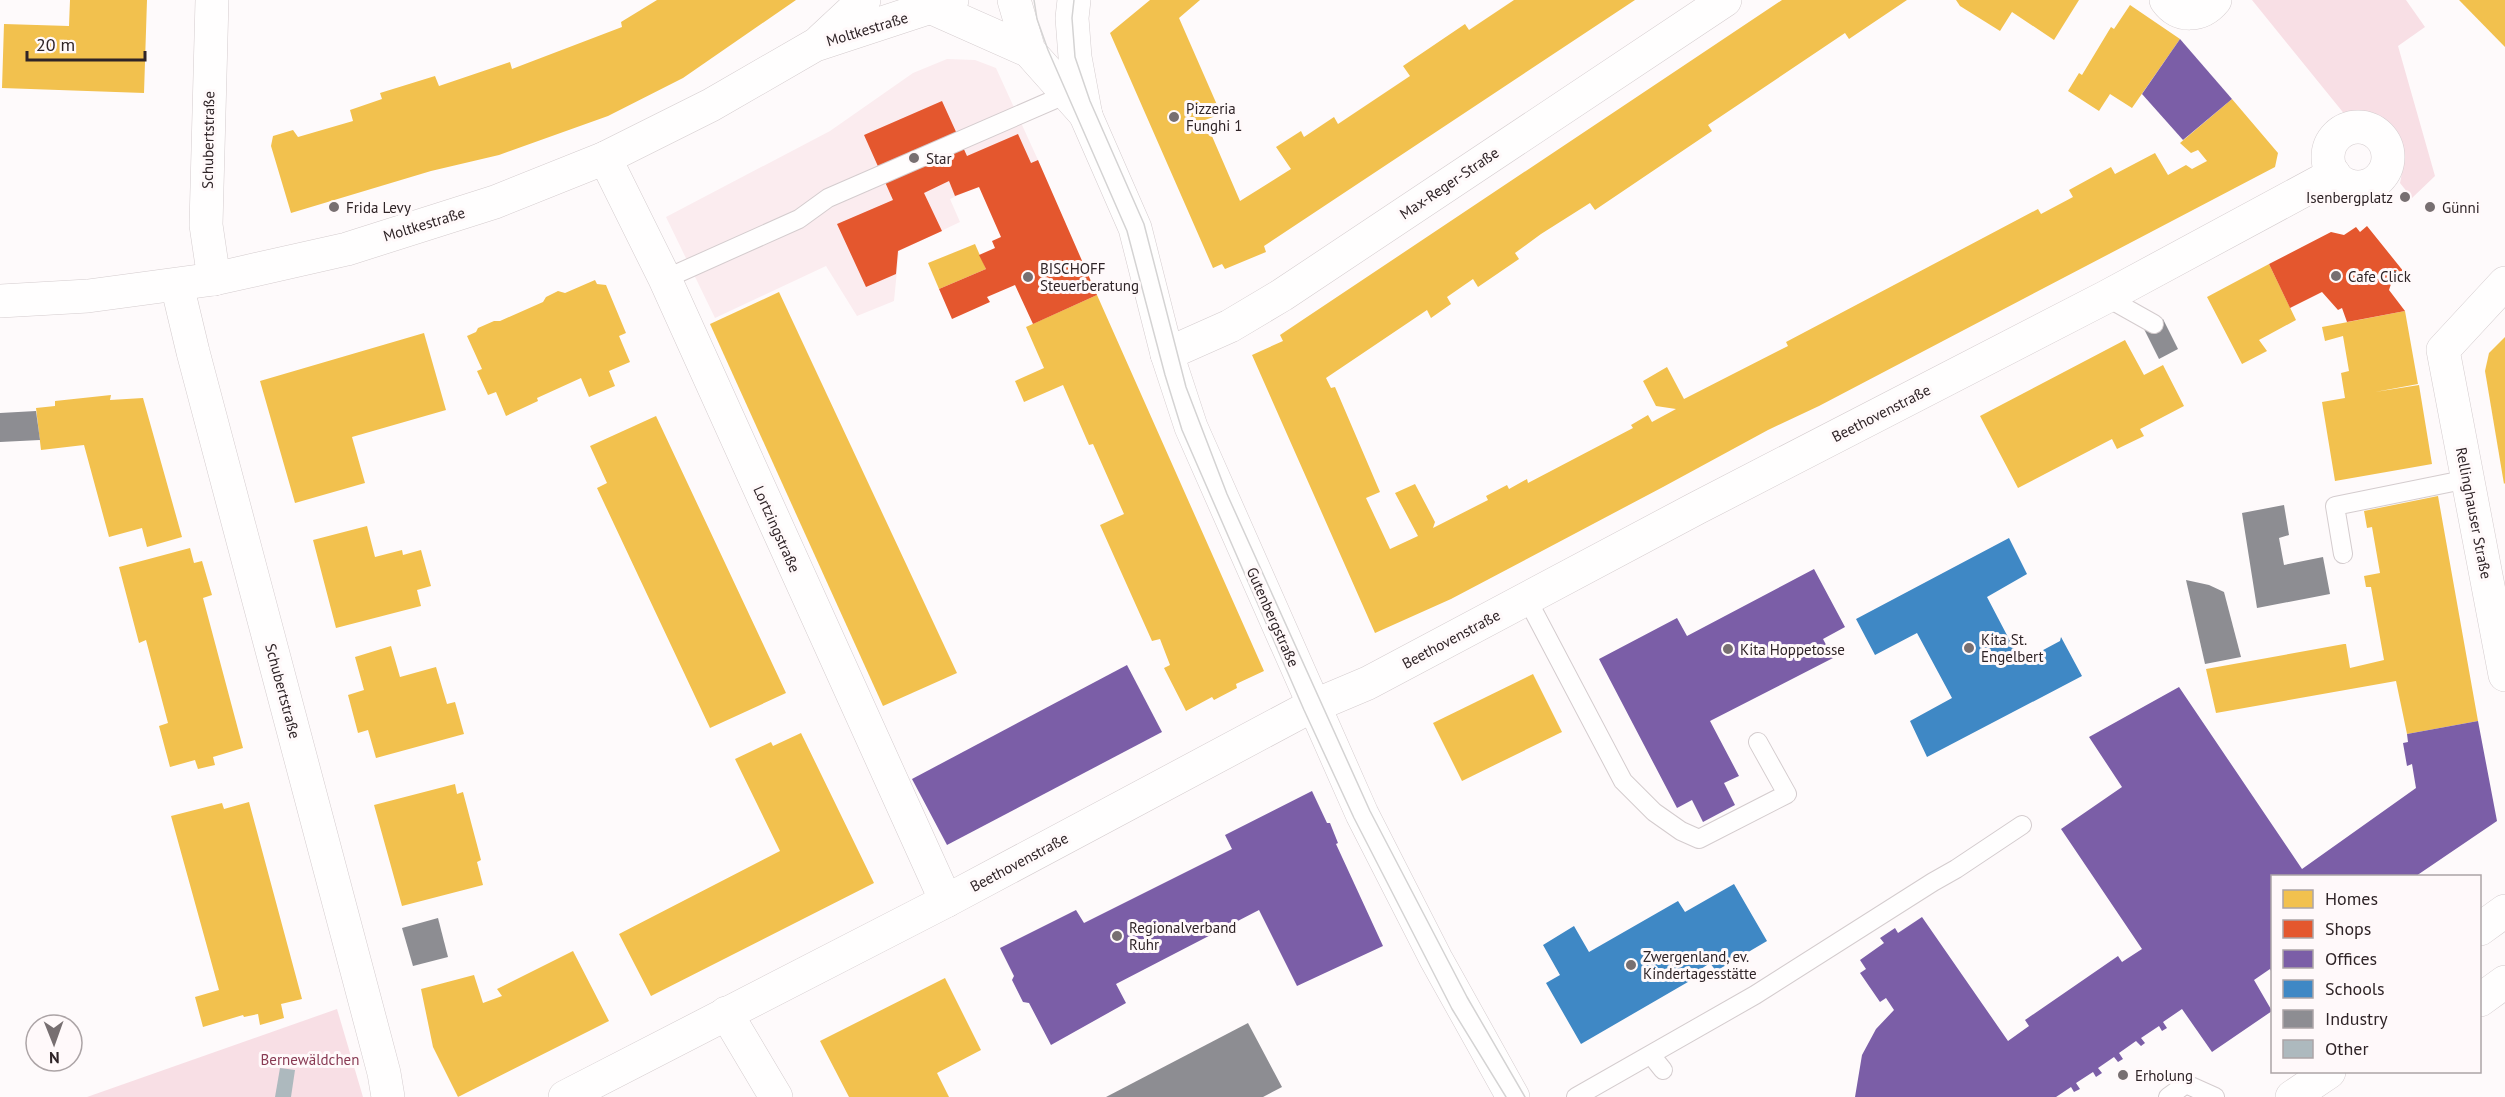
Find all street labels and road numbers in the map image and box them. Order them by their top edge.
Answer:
street label: Moltkestraße [824,8,910,50]
street label: Schubertstraße [198,91,218,189]
street label: Max-Reger-Straße [1396,143,1502,223]
street label: Moltkestraße [381,203,467,245]
street label: Beethovenstraße [1828,380,1934,446]
street label: Rellinghauser Straße [2452,446,2496,580]
street label: Lortzingstraße [749,483,805,575]
street label: Gutenbergstraße [1242,564,1304,670]
street label: Beethovenstraße [1399,605,1503,673]
street label: Schubertstraße [261,641,305,741]
street label: Beethovenstraße [967,828,1071,896]

